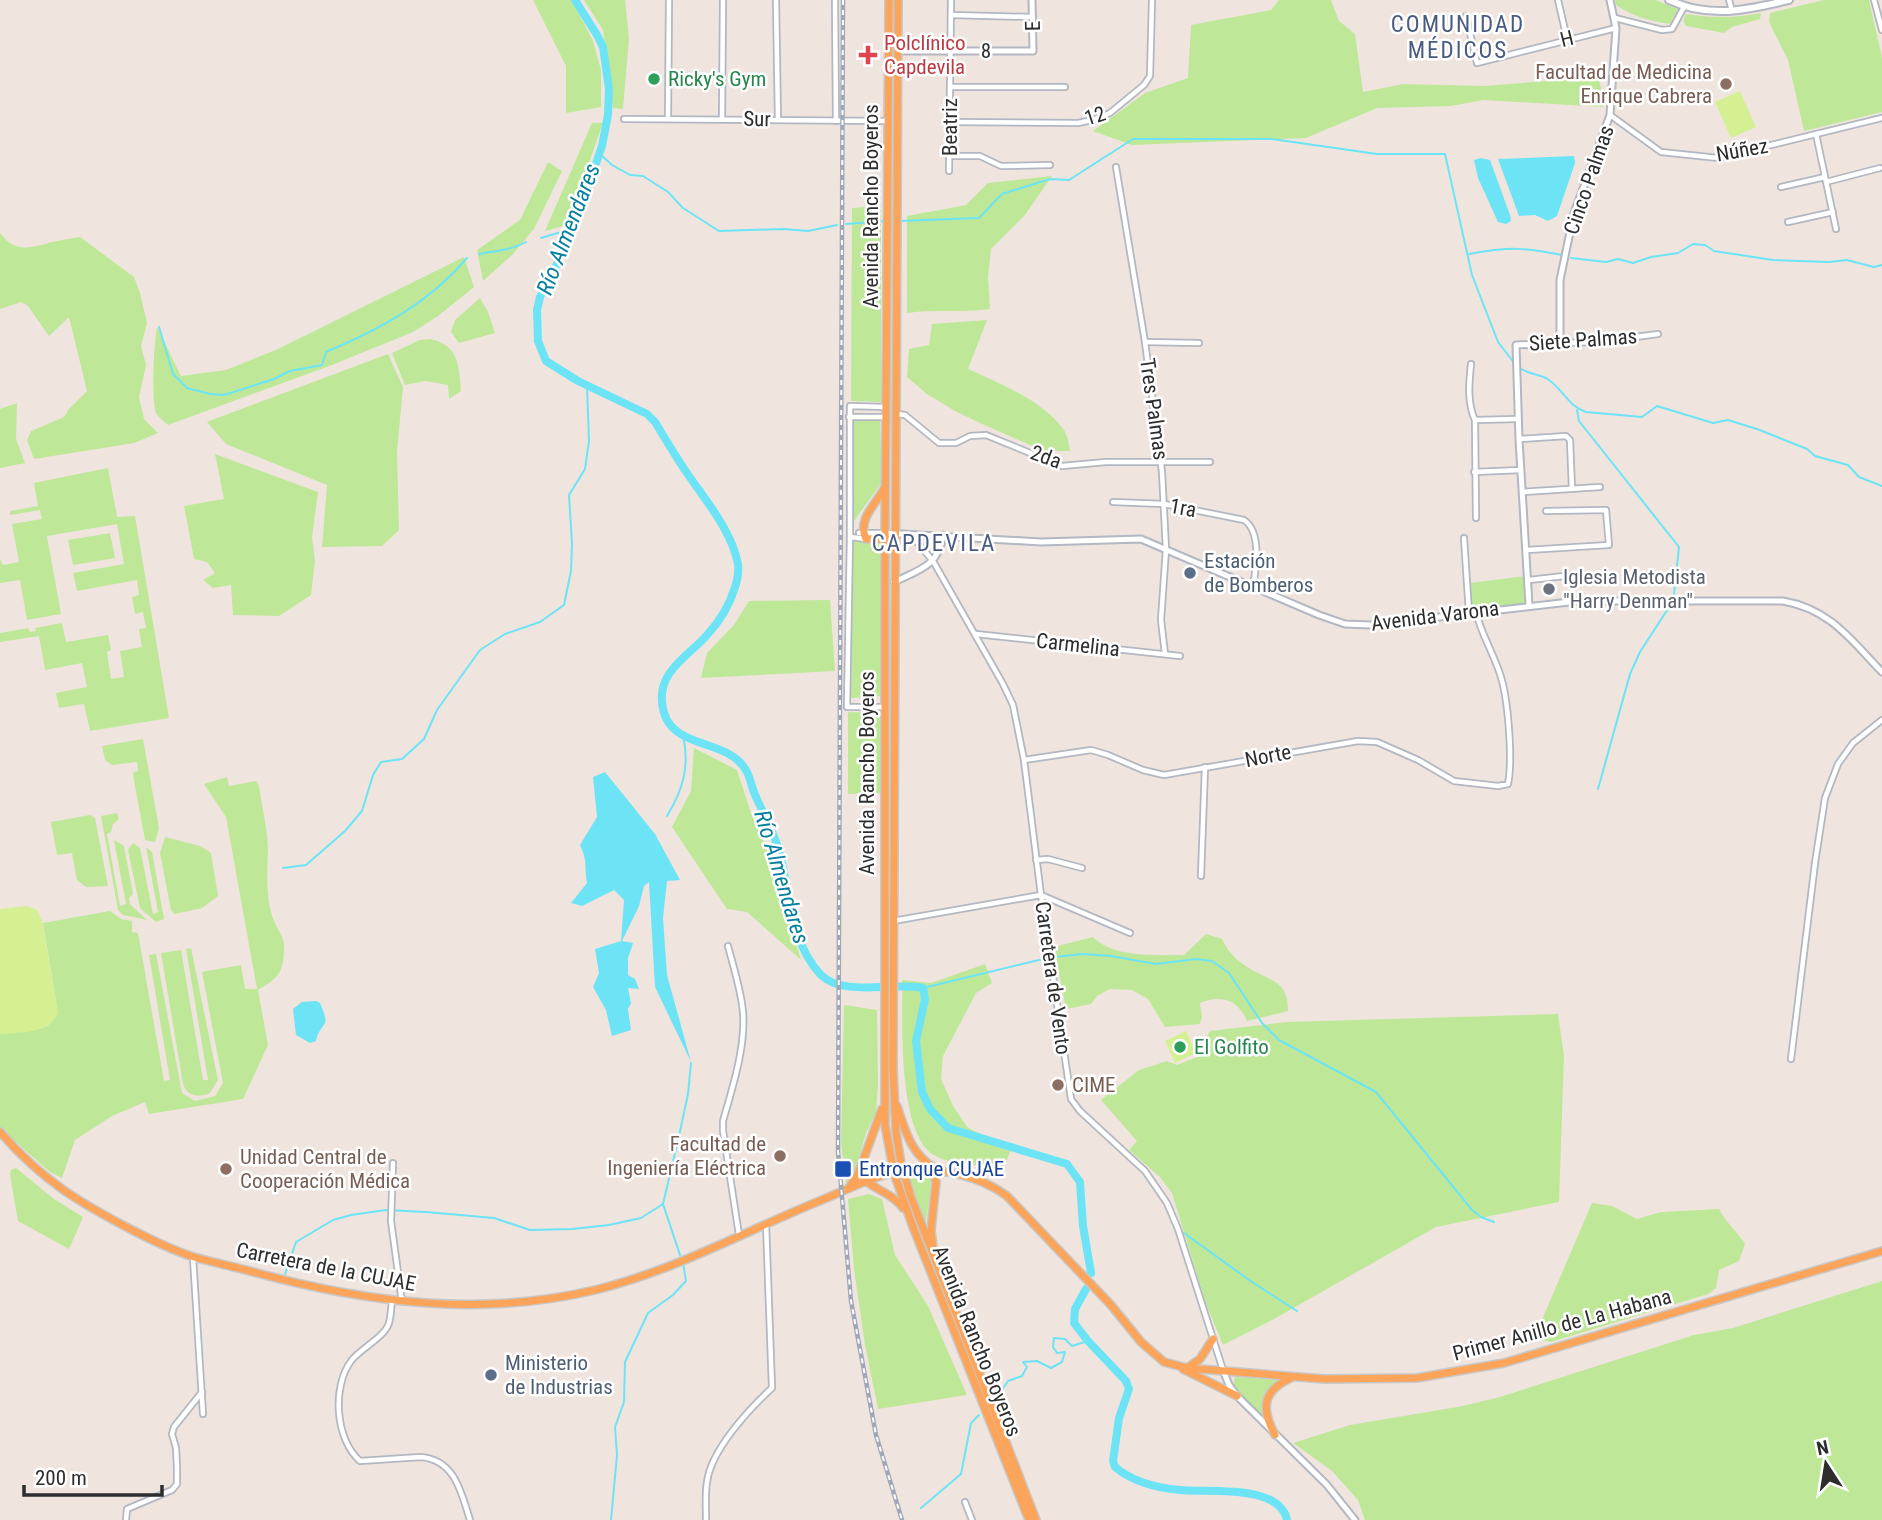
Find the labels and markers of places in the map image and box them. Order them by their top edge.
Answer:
place label: Polclínico Capdevila [884,31,966,79]
marker: Polclínico Capdevila [858,45,878,65]
place label: Facultad de Medicina Enrique Cabrera [1535,60,1712,108]
place label: Ricky's Gym [668,67,766,91]
marker: Ricky's Gym [646,71,662,87]
marker: Facultad de Medicina Enrique Cabrera [1718,76,1734,92]
place label: Estación de Bomberos [1204,549,1313,597]
marker: Estación de Bomberos [1182,565,1198,581]
place label: Iglesia Metodista "Harry Denman" [1563,565,1706,613]
marker: Iglesia Metodista "Harry Denman" [1541,581,1557,597]
place label: El Golfito [1194,1035,1269,1059]
marker: El Golfito [1172,1039,1188,1055]
place label: CIME [1072,1073,1115,1097]
marker: CIME [1050,1077,1066,1093]
place label: Facultad de Ingeniería Eléctrica [607,1132,766,1180]
place label: Unidad Central de Cooperación Médica [240,1145,410,1193]
marker: Facultad de Ingeniería Eléctrica [772,1148,788,1164]
place label: Entronque CUJAE [859,1157,1004,1181]
marker: Entronque CUJAE [833,1159,853,1179]
marker: Unidad Central de Cooperación Médica [218,1161,234,1177]
place label: Ministerio de Industrias [505,1351,613,1399]
marker: Ministerio de Industrias [483,1367,499,1383]

